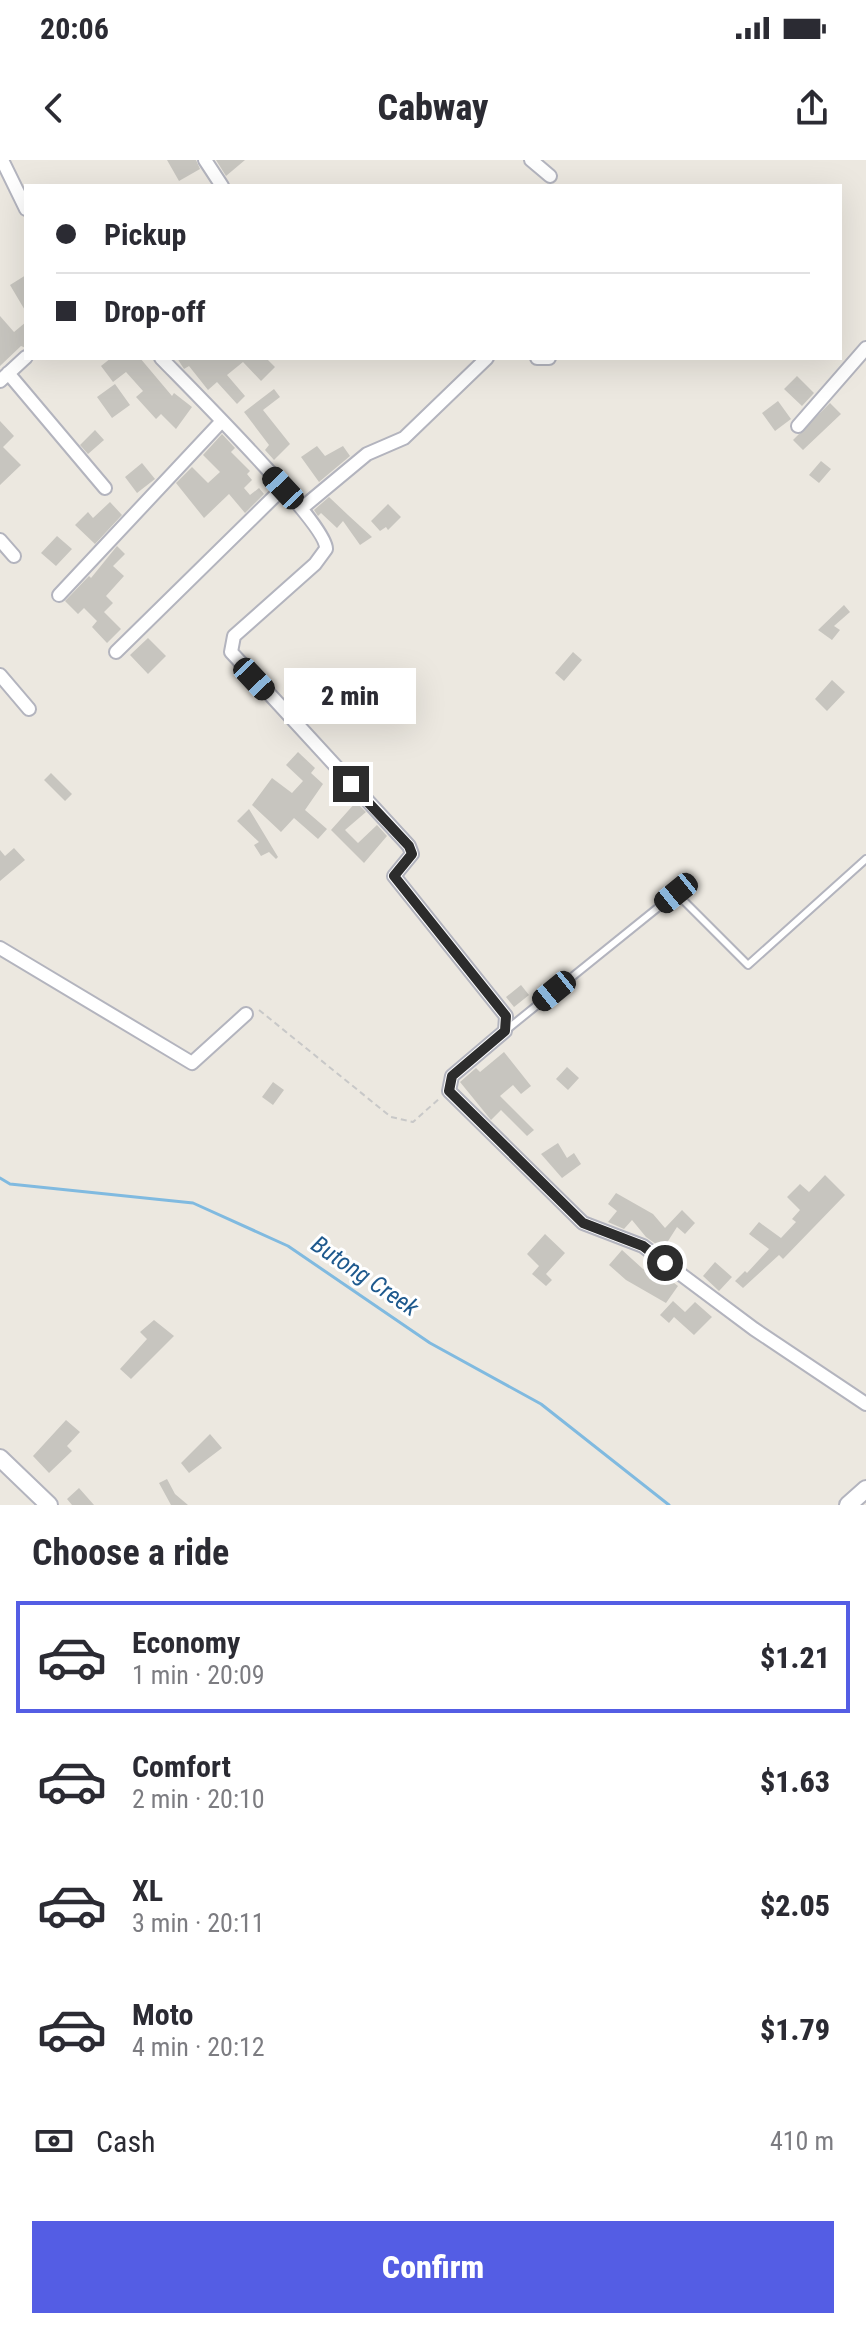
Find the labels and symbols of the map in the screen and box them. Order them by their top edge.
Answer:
car [258,462,308,514]
car [229,653,279,705]
callout: 2 min [285,668,417,724]
route end [333,766,369,802]
car [650,869,702,917]
car [528,967,580,1015]
water label: Butong Creek [306,1230,424,1322]
route start [647,1245,683,1281]

